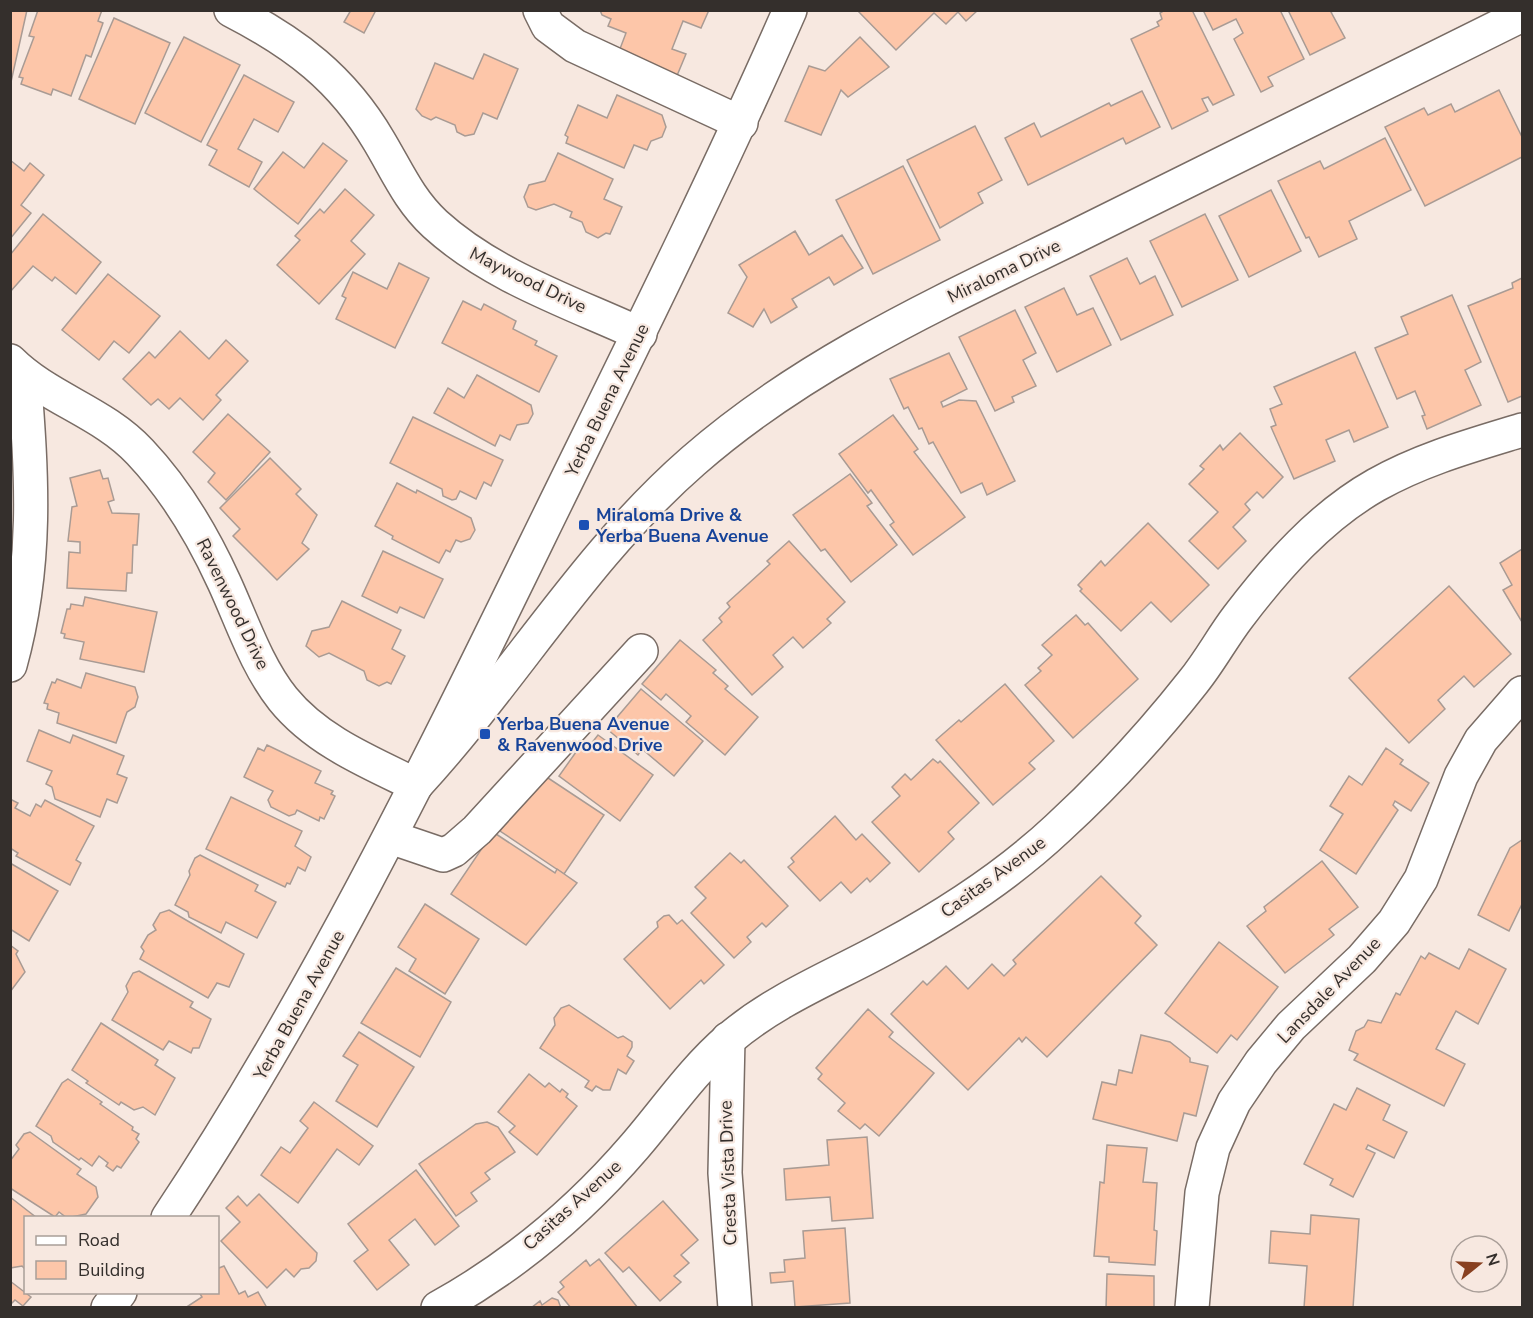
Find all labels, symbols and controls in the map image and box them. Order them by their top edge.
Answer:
street label: Miraloma Drive [943,233,1065,309]
street label: Maywood Drive [466,241,590,319]
street label: Yerba Buena Avenue [559,319,654,481]
place label: Miraloma Drive & Yerba Buena Avenue [595,503,769,548]
marker: Miraloma Drive & Yerba Buena Avenue [577,518,591,532]
street label: Ravenwood Drive [191,534,275,674]
place label: Yerba Buena Avenue & Ravenwood Drive [496,712,670,757]
marker: Yerba Buena Avenue & Ravenwood Drive [478,727,492,741]
street label: Casitas Avenue [936,831,1050,923]
street label: Yerba Buena Avenue [247,926,350,1085]
street label: Lansdale Avenue [1272,932,1386,1048]
street label: Cresta Vista Drive [713,1100,743,1246]
street label: Casitas Avenue [518,1154,626,1256]
legend [24,1216,219,1294]
text: Road [78,1228,120,1252]
north arrow [1449,1234,1509,1294]
text: N [1480,1251,1505,1269]
text: Building [78,1258,145,1282]

